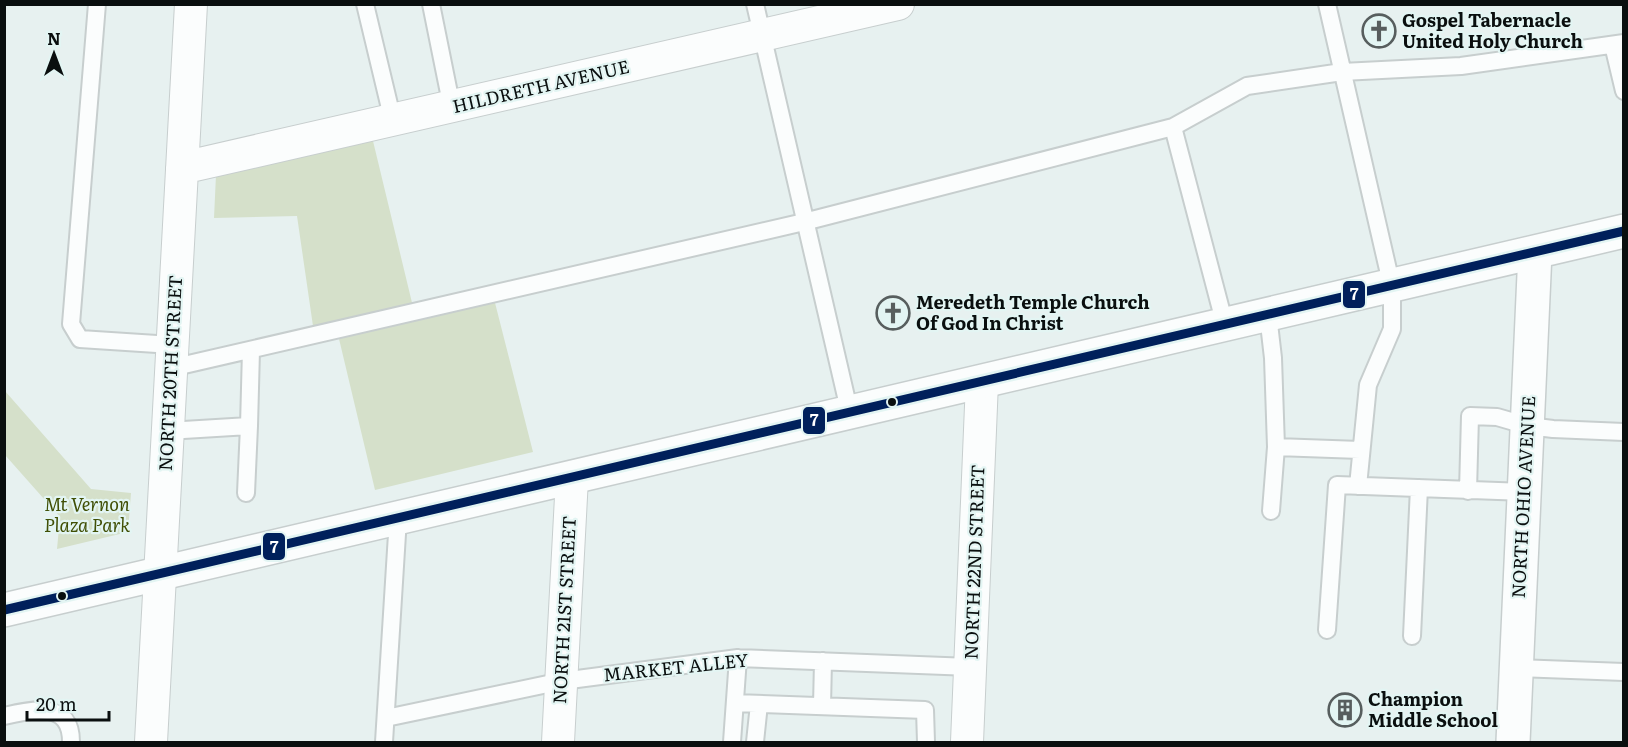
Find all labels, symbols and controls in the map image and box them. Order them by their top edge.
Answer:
place label: Gospel Tabernacle United Holy Church [1402,6,1583,54]
church icon: Gospel Tabernacle United Holy Church [1361,13,1397,49]
north arrow [24,24,84,84]
text: N [47,26,61,50]
street label: HILDRETH AVENUE [450,52,632,119]
street label: NORTH 20TH STREET [151,274,188,472]
line badge: 7 [1342,280,1366,309]
text: 7 [1350,281,1359,305]
place label: Meredeth Temple Church Of God In Christ [916,288,1150,336]
church icon: Meredeth Temple Church Of God In Christ [875,295,911,331]
street label: NORTH OHIO AVENUE [1504,395,1541,599]
unlabelled marker [886,396,898,408]
line badge: 7 [802,406,826,435]
text: 7 [810,407,819,431]
street label: NORTH 22ND STREET [957,464,990,660]
park label: Mt Vernon Plaza Park [44,490,130,538]
street label: NORTH 21ST STREET [545,515,582,705]
line badge: 7 [262,532,286,561]
text: 7 [270,534,279,558]
unlabelled marker [56,590,68,602]
street label: MARKET ALLEY [602,645,750,688]
scale bar [27,684,110,722]
place label: Champion Middle School [1368,685,1498,733]
text: 20 m [36,690,77,717]
building icon: Champion Middle School [1327,692,1363,728]

